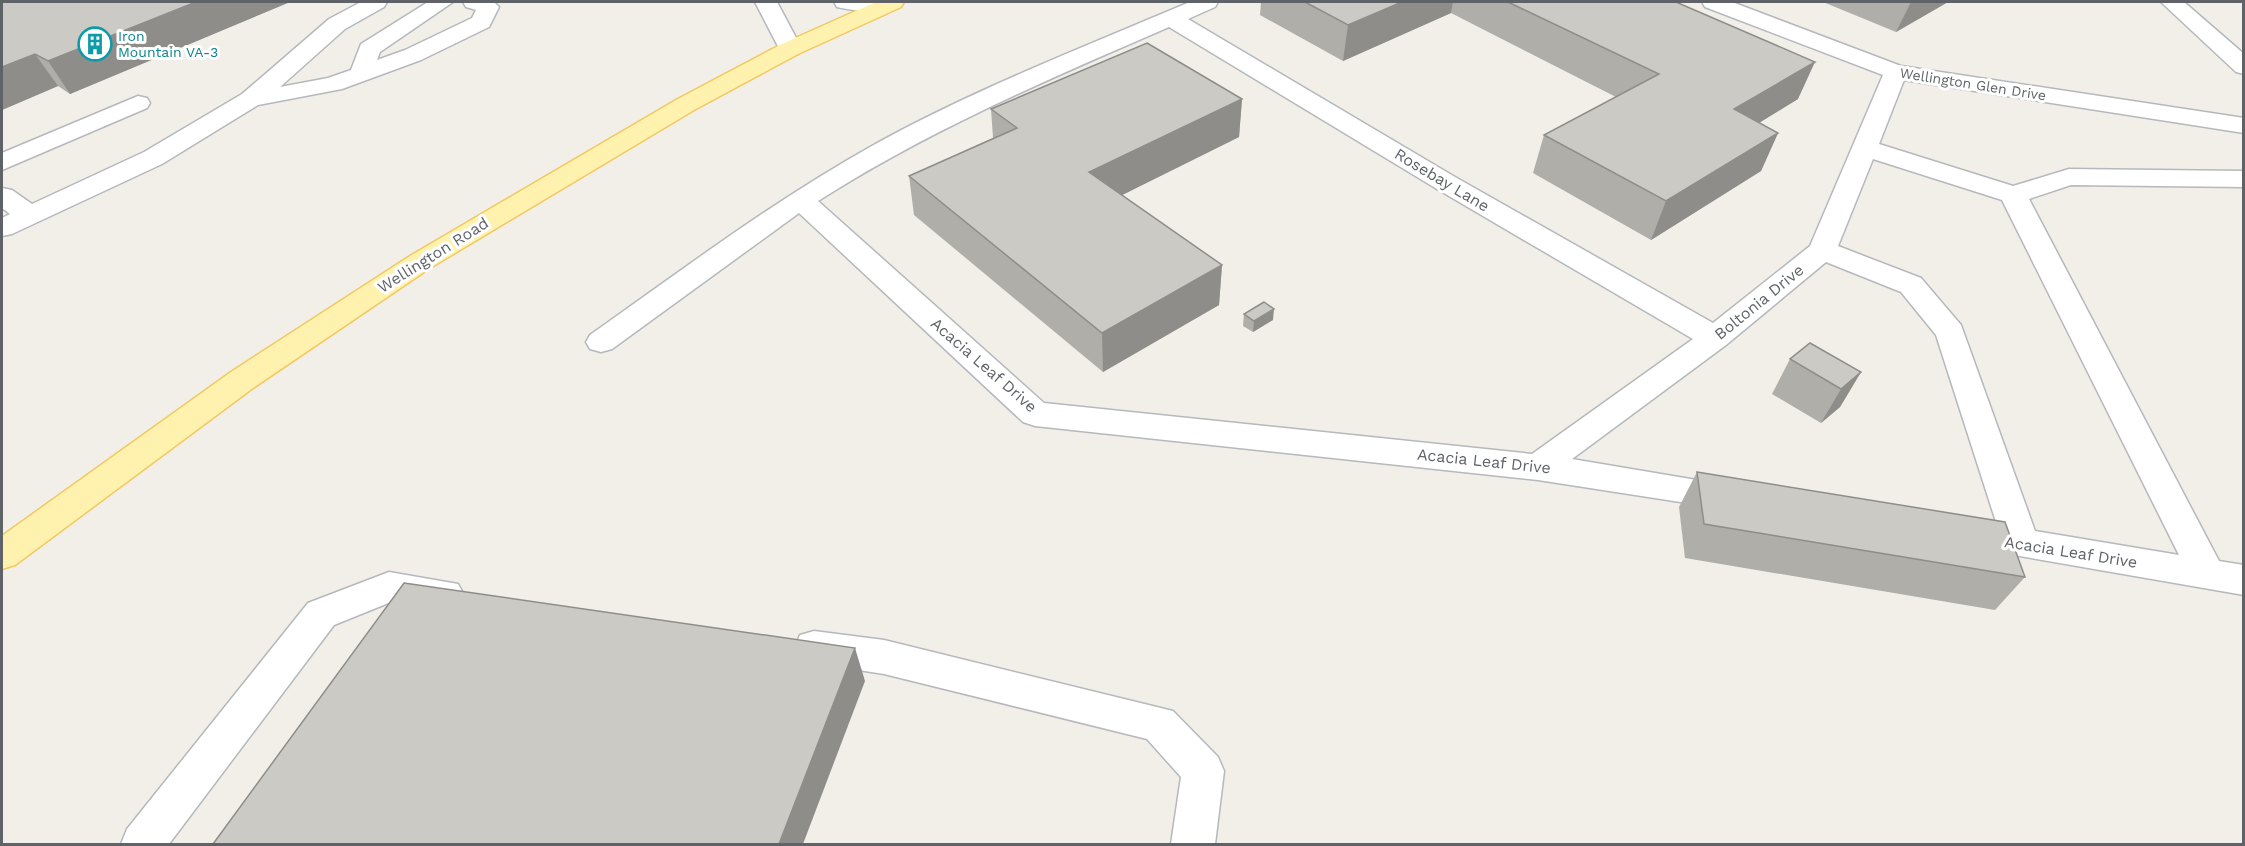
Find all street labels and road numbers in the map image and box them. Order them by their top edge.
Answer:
street label: Wellington Glen Drive [1899,65,2047,103]
street label: Rosebay Lane [1391,144,1493,216]
street label: Wellington Road [374,213,492,297]
street label: Boltonia Drive [1711,260,1807,344]
street label: Acacia Leaf Drive [927,314,1041,416]
street label: Acacia Leaf Drive [1416,445,1552,477]
street label: Acacia Leaf Drive [2003,532,2139,572]

